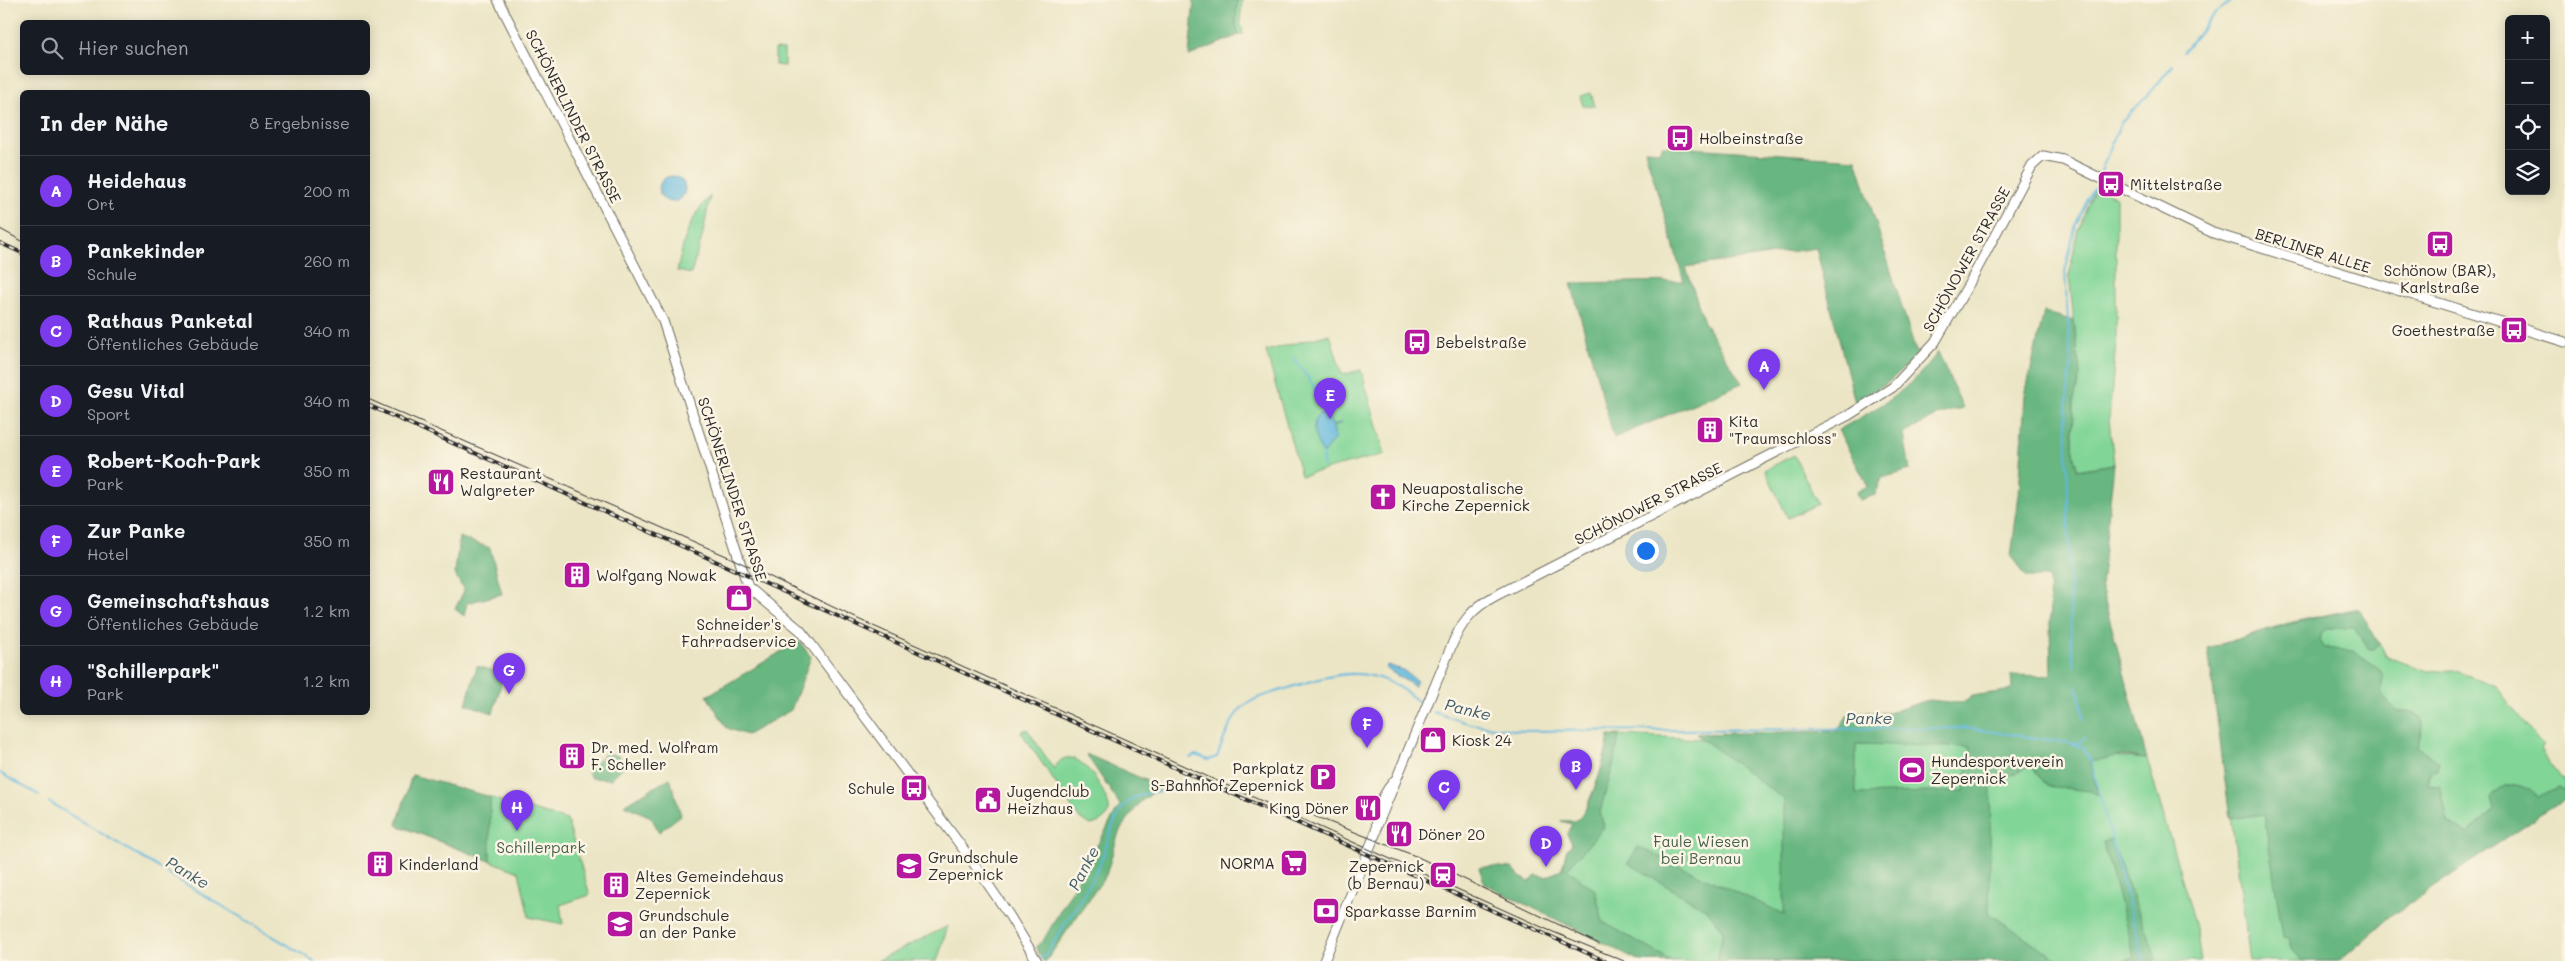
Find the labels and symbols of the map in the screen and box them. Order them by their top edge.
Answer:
street label: SCHÖNERLINDER STRASSE [521,26,627,206]
bus stop icon: Holbeinstraße [1665,123,1695,153]
place label: Holbeinstraße [1699,128,1804,148]
bus stop icon: Mittelstraße [2096,169,2126,199]
place label: Mittelstraße [2130,174,2222,194]
street label: SCHÖNOWER STRASSE [1918,182,2014,335]
street label: BERLINER ALLEE [2253,223,2373,277]
bus stop icon: Schönow (BAR), Karlstraße [2425,229,2455,259]
place label: Schönow (BAR), Karlstraße [2384,260,2496,297]
bus stop icon: Goethestraße [2499,315,2529,345]
place label: Goethestraße [2392,320,2495,340]
bus stop icon: Bebelstraße [1402,327,1432,357]
place label: Bebelstraße [1436,332,1527,352]
pin: A [1748,349,1780,390]
pin: E [1314,378,1346,419]
street label: SCHÖNERLINDER STRASSE [694,395,772,584]
place label: Kita "Traumschloss" [1729,411,1837,448]
building icon: Kita "Traumschloss" [1695,415,1725,445]
street label: SCHÖNOWER STRASSE [1571,457,1726,549]
place label: Restaurant Walgreter [460,463,542,500]
restaurant icon: Restaurant Walgreter [426,467,456,497]
place label: Neuapostalische Kirche Zepernick [1402,478,1530,515]
church icon: Neuapostalische Kirche Zepernick [1368,482,1398,512]
your location [1633,538,1659,564]
building icon: Wolfgang Nowak [562,560,592,590]
place label: Wolfgang Nowak [596,565,716,585]
shop icon: Schneider's Fahrradservice [724,583,754,613]
place label: Schneider's Fahrradservice [682,614,796,651]
pin: G [493,653,525,694]
water label: Panke [1443,693,1493,725]
pin: F [1351,707,1383,748]
water label: Panke [1845,707,1893,728]
shop icon: Kiosk 24 [1418,725,1448,755]
place label: Kiosk 24 [1452,730,1512,750]
place label: Dr. med. Wolfram F. Scheller [591,737,719,774]
building icon: Dr. med. Wolfram F. Scheller [557,741,587,771]
pin: B [1560,749,1592,790]
place label: Hundesportverein Zepernick [1931,751,2064,788]
sports icon: Hundesportverein Zepernick [1897,755,1927,785]
place label: Parkplatz S-Bahnhof Zepernick [1151,758,1304,795]
parking icon: Parkplatz S-Bahnhof Zepernick [1308,762,1338,792]
pin: C [1428,770,1460,811]
bus stop icon: Schule [899,773,929,803]
place label: Schule [848,778,895,798]
place label: Jugendclub Heizhaus [1007,781,1090,818]
public building icon: Jugendclub Heizhaus [973,785,1003,815]
pin: H [501,790,533,831]
restaurant icon: King Döner [1353,793,1383,823]
place label: King Döner [1269,798,1349,818]
restaurant icon: Döner 20 [1384,819,1414,849]
place label: Döner 20 [1418,824,1485,844]
pin: D [1530,826,1562,867]
park label: Faule Wiesen bei Bernau [1653,831,1749,868]
park label: Schillerpark [497,837,585,857]
water label: Panke [1063,842,1103,894]
place label: Grundschule Zepernick [928,847,1019,884]
supermarket icon: NORMA [1279,848,1309,878]
building icon: Kinderland [365,849,395,879]
water label: Panke [162,851,214,893]
school or university icon: Grundschule Zepernick [894,851,924,881]
place label: NORMA [1220,853,1275,873]
place label: Kinderland [399,854,478,874]
place label: Zepernick (b Bernau) [1347,856,1424,893]
station icon: Zepernick (b Bernau) [1428,860,1458,890]
place label: Altes Gemeindehaus Zepernick [635,866,784,903]
building icon: Altes Gemeindehaus Zepernick [601,870,631,900]
bank icon: Sparkasse Barnim [1311,896,1341,926]
place label: Sparkasse Barnim [1345,901,1477,921]
place label: Grundschule an der Panke [639,905,737,942]
school or university icon: Grundschule an der Panke [605,909,635,939]

